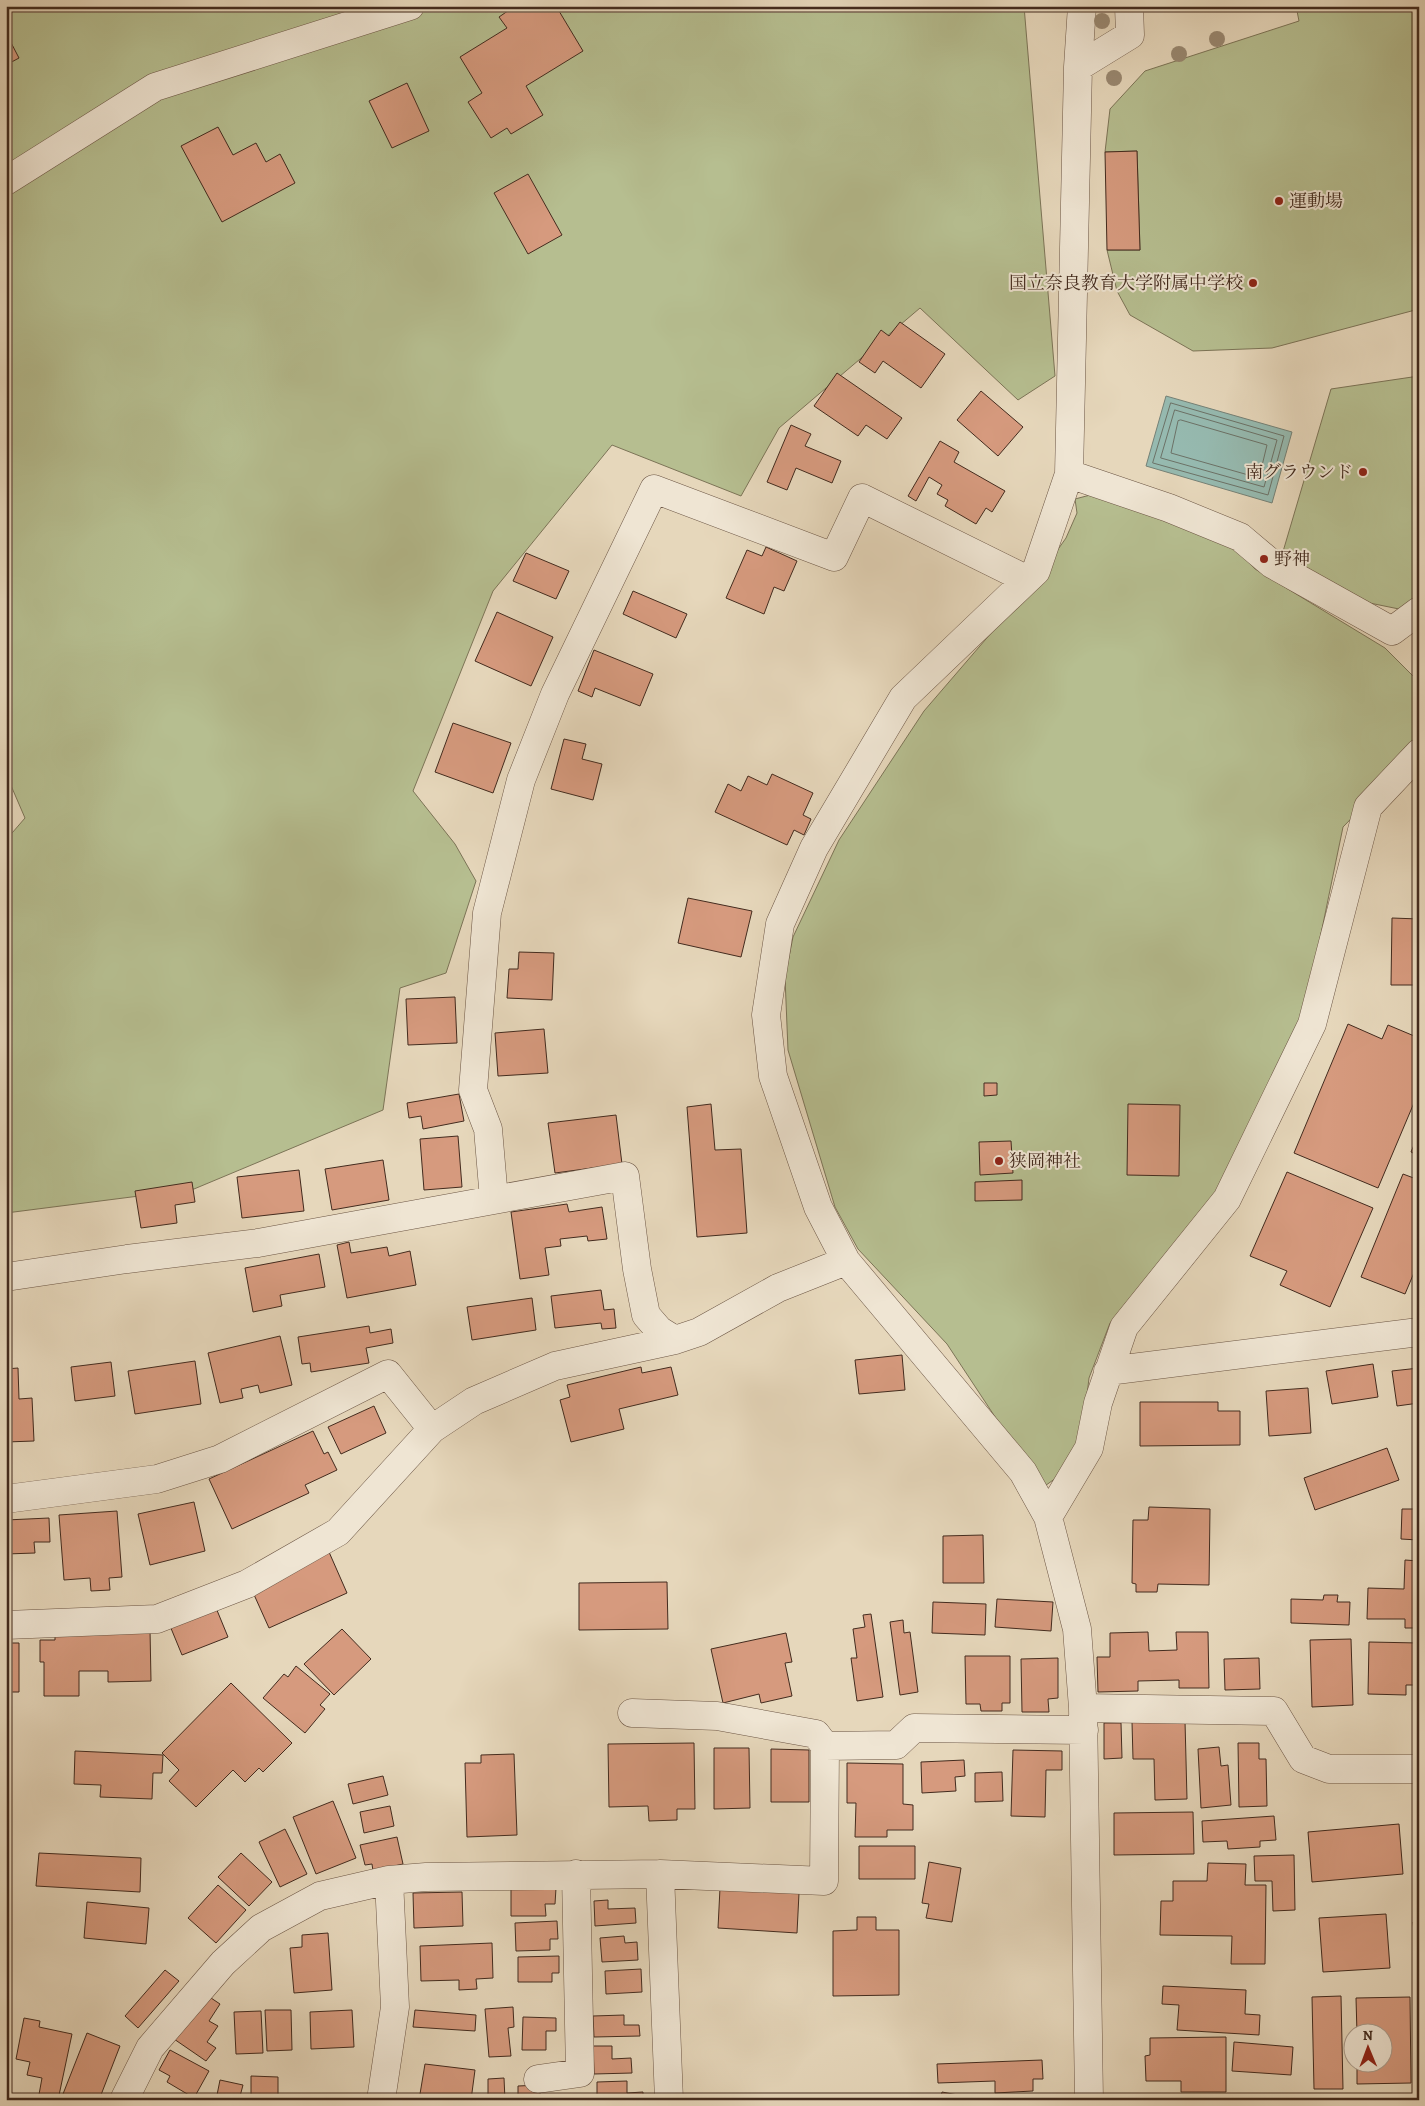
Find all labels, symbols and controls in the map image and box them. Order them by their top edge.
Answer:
place label: 運動場 [1289,189,1343,213]
marker: 運動場 [1273,195,1285,207]
place label: 国立奈良教育大学附属中学校 [1009,271,1243,295]
marker: 国立奈良教育大学附属中学校 [1247,277,1259,289]
place label: 南グラウンド [1245,460,1353,484]
marker: 南グラウンド [1357,466,1369,478]
place label: 野神 [1274,547,1310,571]
marker: 野神 [1258,553,1270,565]
place label: 狭岡神社 [1009,1149,1081,1173]
marker: 狭岡神社 [993,1155,1005,1167]
north arrow [1342,2024,1392,2074]
text: N [1363,2026,1373,2045]

